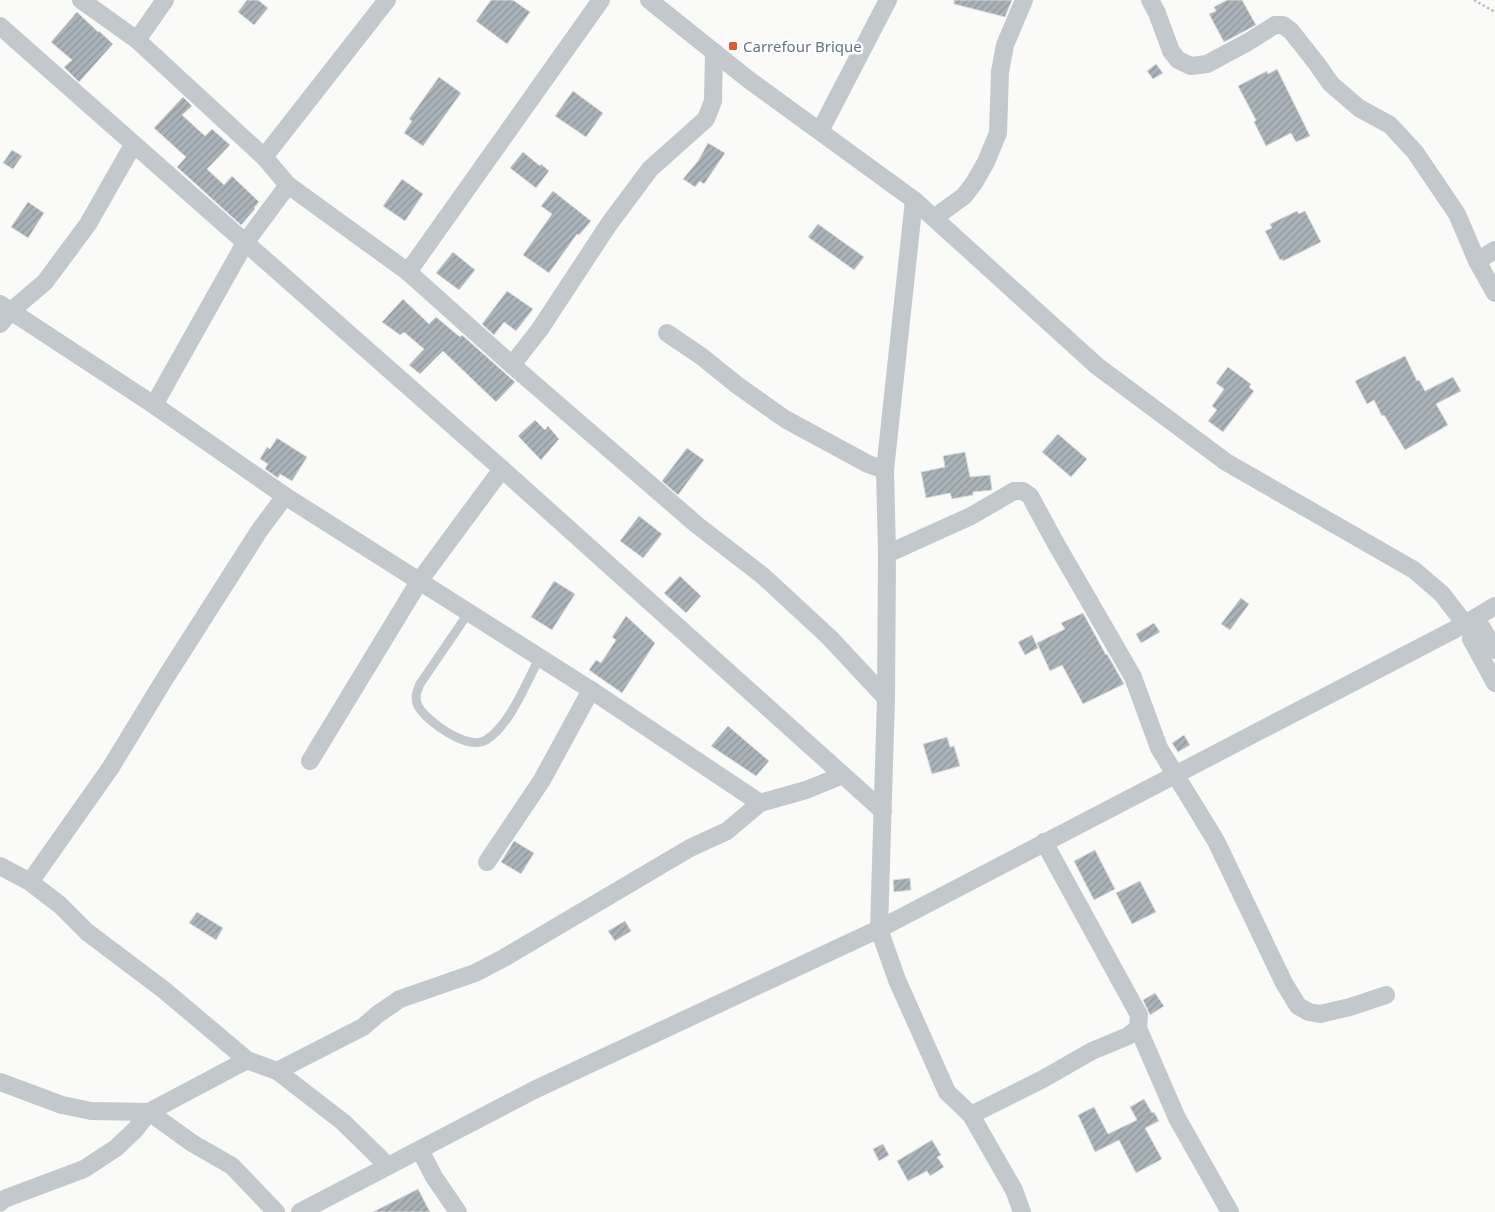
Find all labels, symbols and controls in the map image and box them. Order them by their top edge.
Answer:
place label: Carrefour Brique [743,36,862,56]
marker: Carrefour Brique [727,40,739,52]

